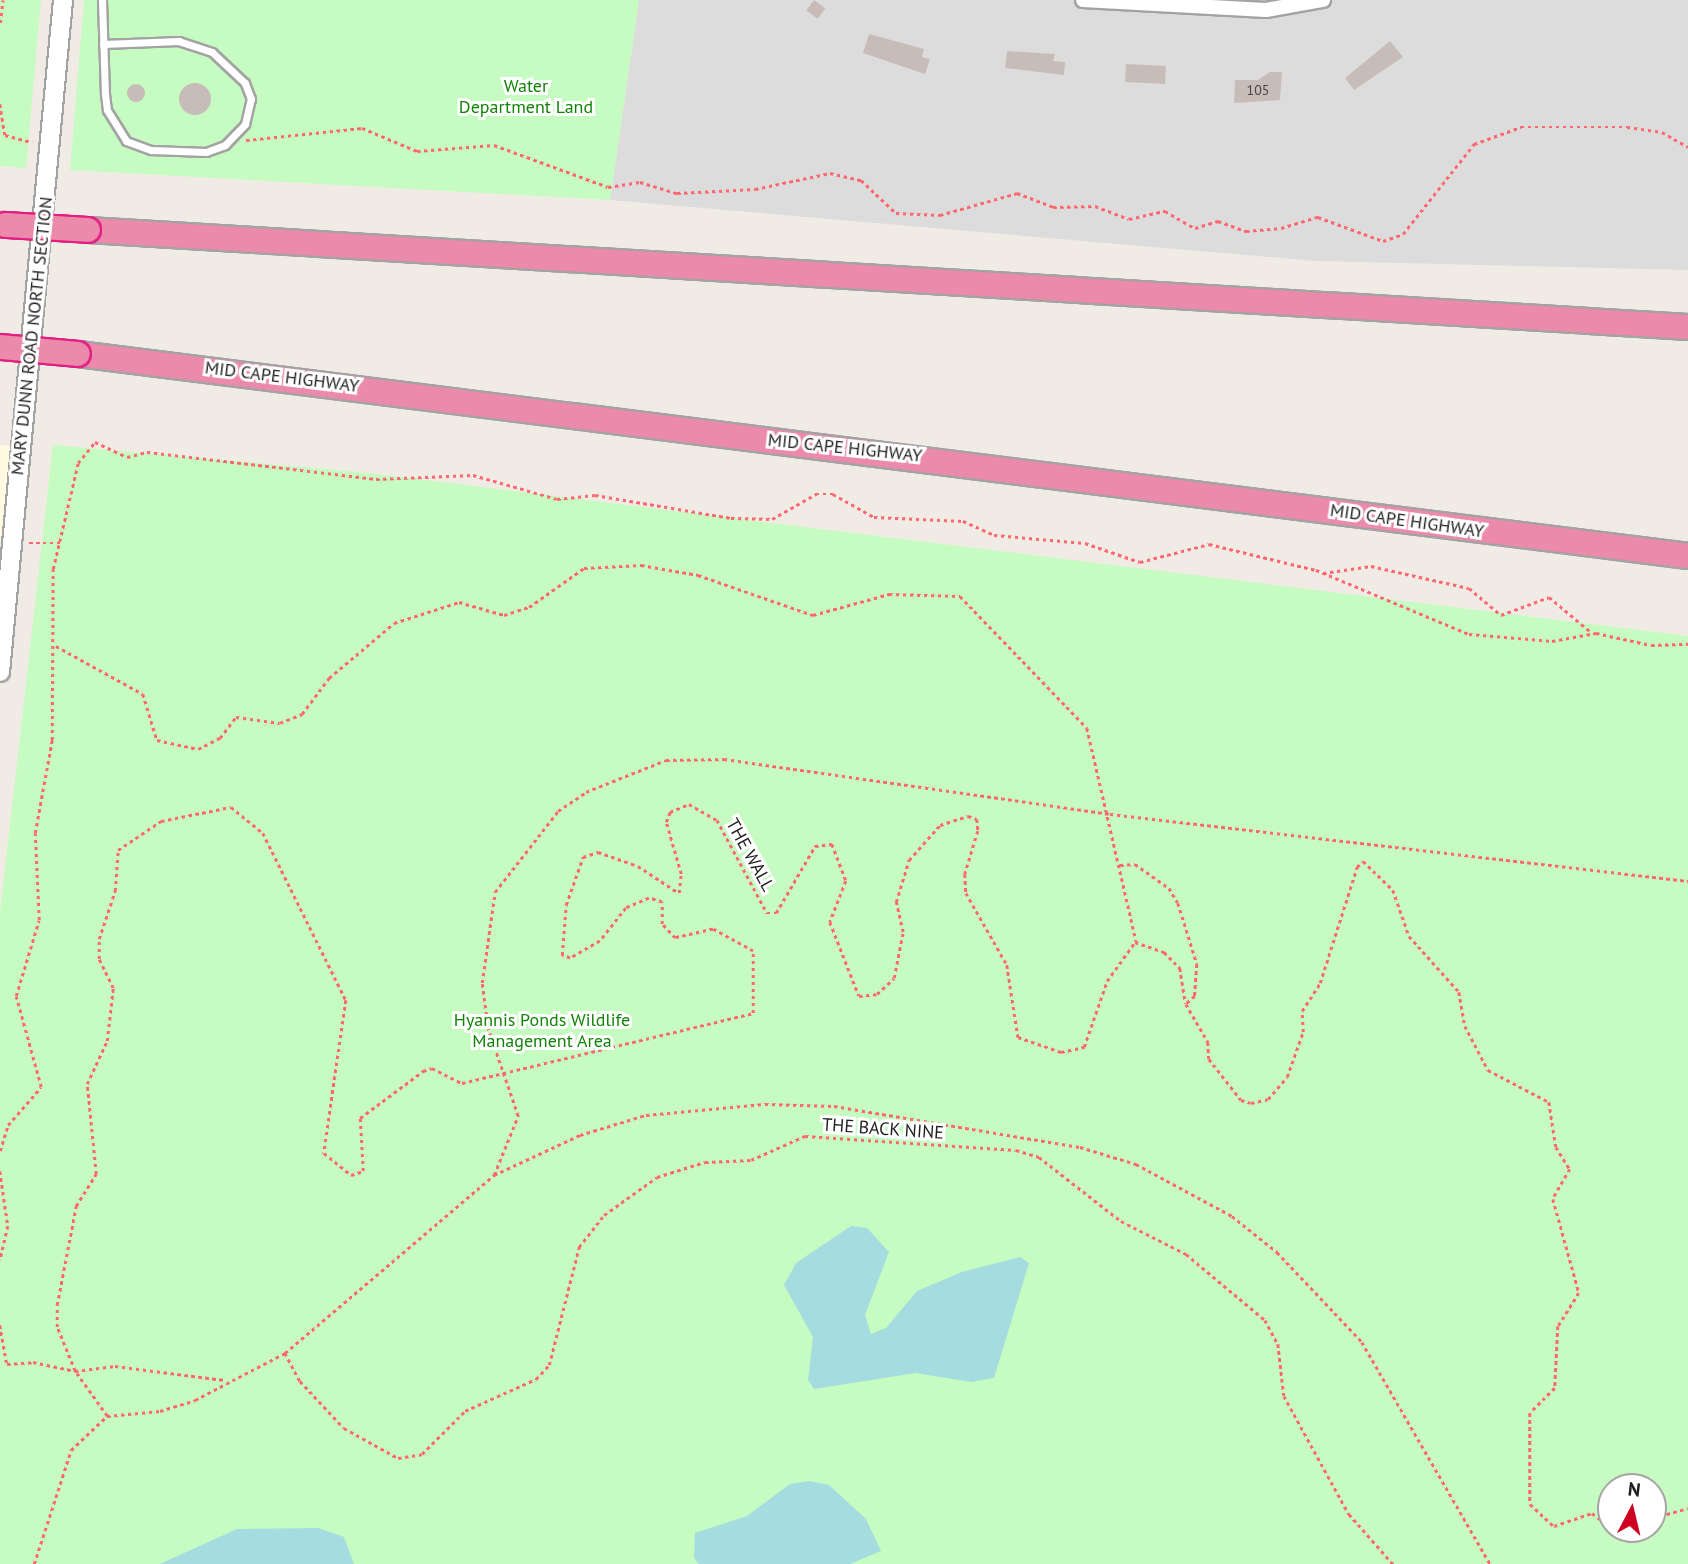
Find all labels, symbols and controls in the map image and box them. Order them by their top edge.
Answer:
park label: Water Department Land [459,76,593,119]
house number: 105 [1247,82,1269,98]
street label: MARY DUNN ROAD NORTH SECTION [7,196,57,476]
street label: MID CAPE HIGHWAY [204,357,360,397]
street label: MID CAPE HIGHWAY [767,429,923,467]
street label: MID CAPE HIGHWAY [1329,500,1485,542]
street label: THE WALL [721,815,779,895]
park label: Hyannis Ponds Wildlife Management Area [454,1010,630,1052]
street label: THE BACK NINE [821,1114,945,1144]
north arrow [1597,1473,1667,1543]
text: N [1627,1476,1642,1502]

